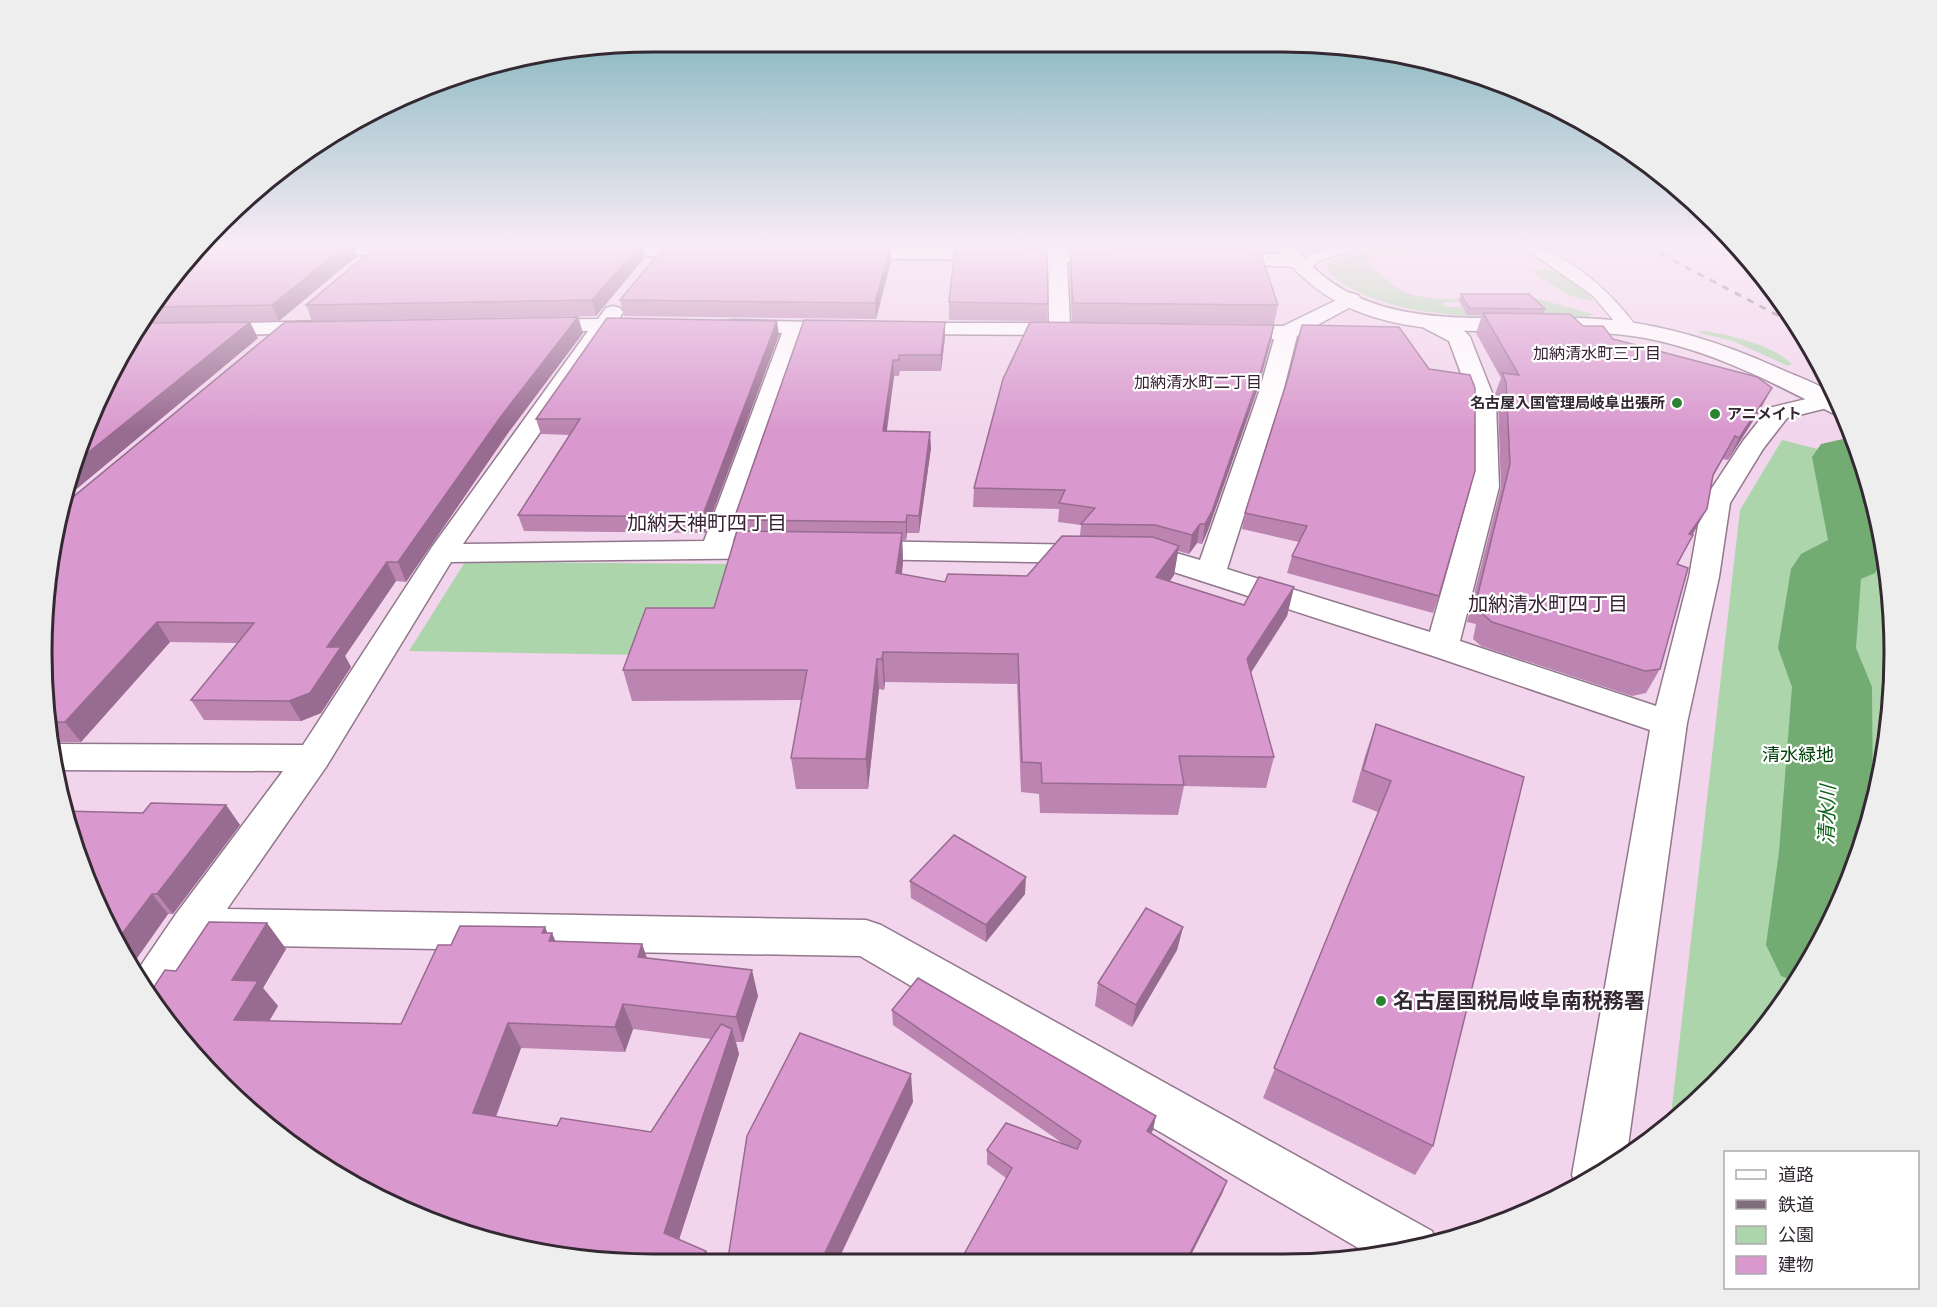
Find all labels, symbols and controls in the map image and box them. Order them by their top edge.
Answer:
district label: 加納清水町三丁目 [1533,343,1661,362]
district label: 加納清水町二丁目 [1134,372,1262,391]
place label: 名古屋入国管理局岐阜出張所 [1470,393,1665,411]
marker: 名古屋入国管理局岐阜出張所 [1670,396,1684,410]
place label: アニメイト [1727,404,1802,422]
marker: アニメイト [1708,407,1722,421]
district label: 加納天神町四丁目 [627,510,787,534]
district label: 加納清水町四丁目 [1468,591,1628,615]
park label: 清水緑地 [1762,743,1834,765]
water label: 清水川 [1813,783,1839,845]
place label: 名古屋国税局岐阜南税務署 [1393,987,1645,1012]
marker: 名古屋国税局岐阜南税務署 [1374,994,1388,1008]
legend [1724,1151,1919,1289]
text: 道路 [1778,1163,1814,1185]
text: 鉄道 [1778,1193,1814,1215]
text: 公園 [1778,1223,1814,1245]
text: 建物 [1778,1253,1814,1275]

